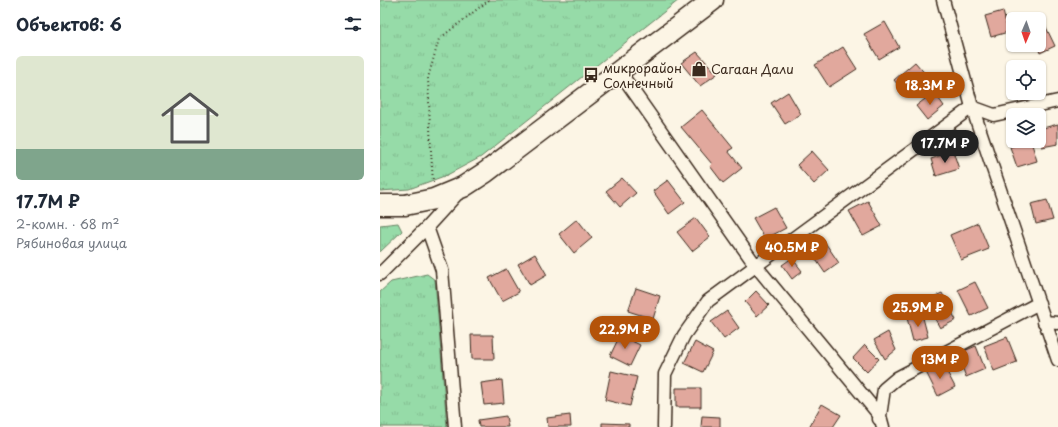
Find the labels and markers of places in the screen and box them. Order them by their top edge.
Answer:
place label: микрорайон Солнечный [603,58,682,92]
place label: Сагаан Дали [711,59,794,78]
shop icon: Сагаан Дали [690,60,708,78]
bus stop icon: микрорайон Солнечный [582,66,600,84]
pin: 18.3M ₽ [893,72,967,106]
pin: 17.7M ₽ [908,130,982,164]
pin: 40.5M ₽ [755,234,829,268]
pin: 25.9M ₽ [881,294,955,328]
pin: 22.9M ₽ [588,316,662,350]
pin: 13M ₽ [912,346,968,380]

